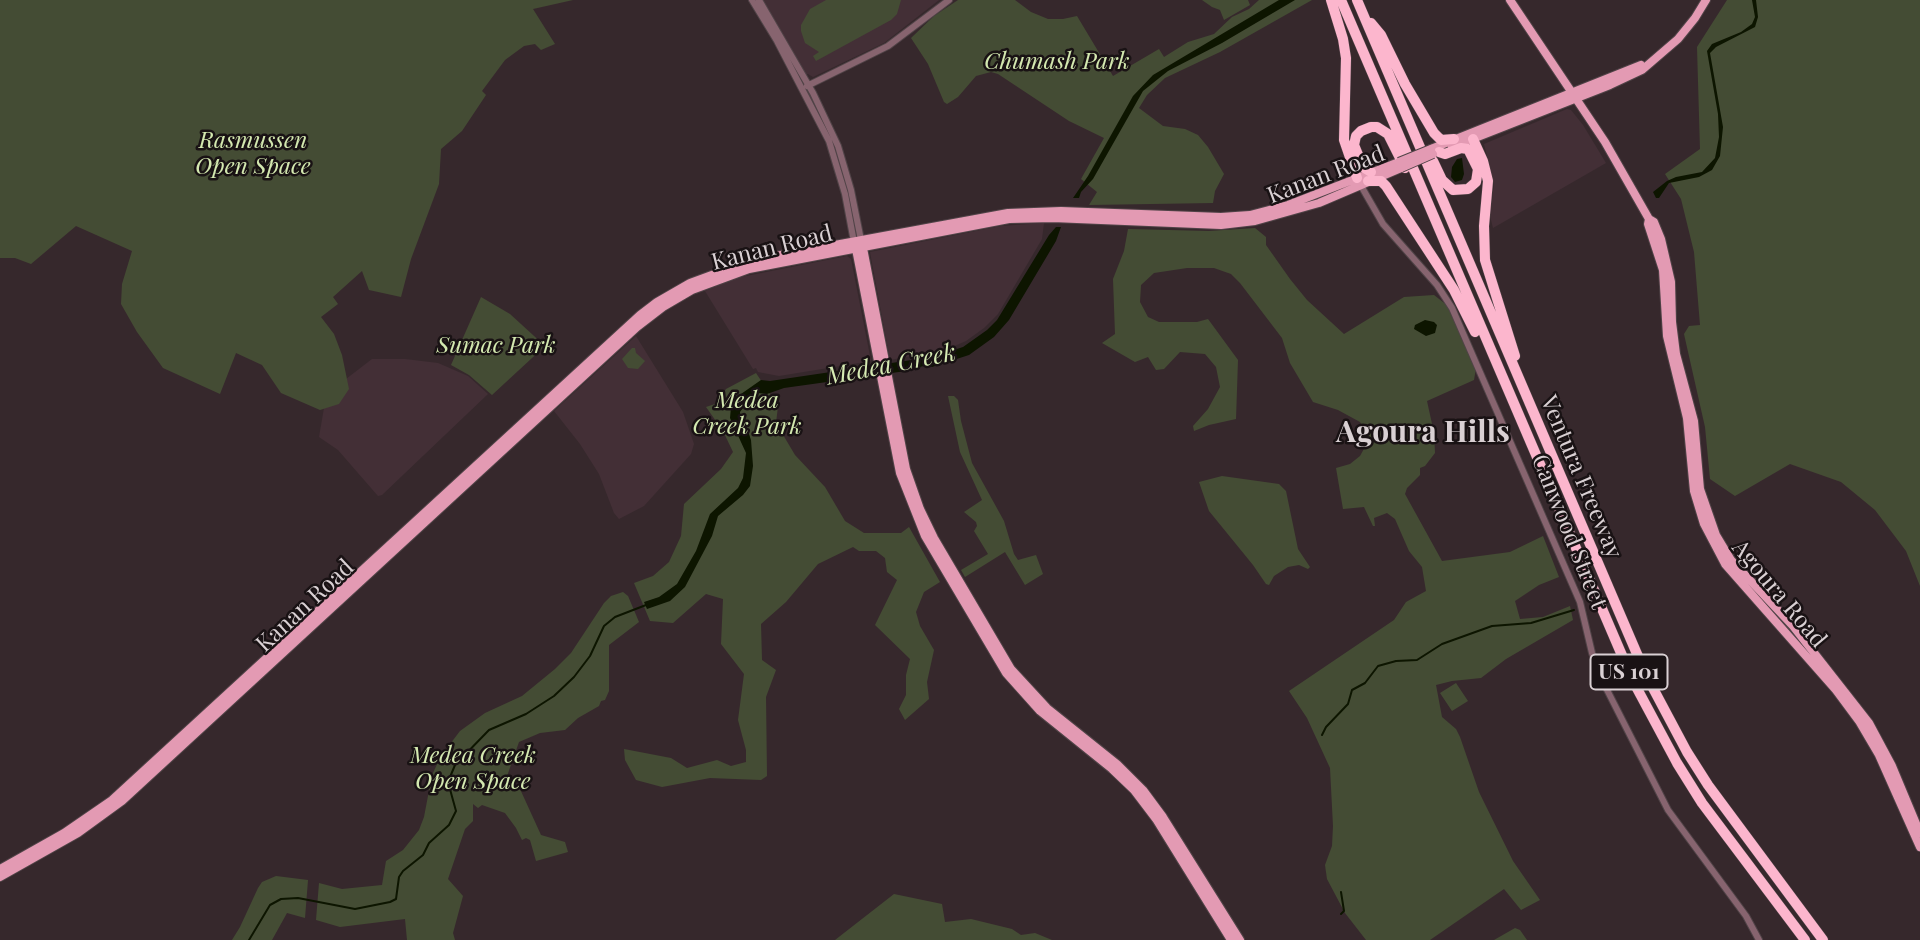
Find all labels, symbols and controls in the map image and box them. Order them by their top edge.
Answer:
park label: Chumash Park [984,48,1130,76]
park label: Rasmussen Open Space [195,127,311,181]
street label: Kanan Road [1263,140,1389,210]
street label: Kanan Road [709,220,835,276]
park label: Sumac Park [436,332,556,360]
water label: Medea Creek [824,338,958,392]
park label: Medea Creek Park [692,387,802,441]
street label: Ventura Freeway [1534,392,1628,562]
district label: Agoura Hills [1336,415,1510,451]
street label: Canwood Street [1525,451,1613,613]
street label: Agoura Road [1726,535,1832,653]
street label: Kanan Road [250,554,360,658]
road number: US 101 [1590,654,1668,690]
park label: Medea Creek Open Space [410,742,536,796]

